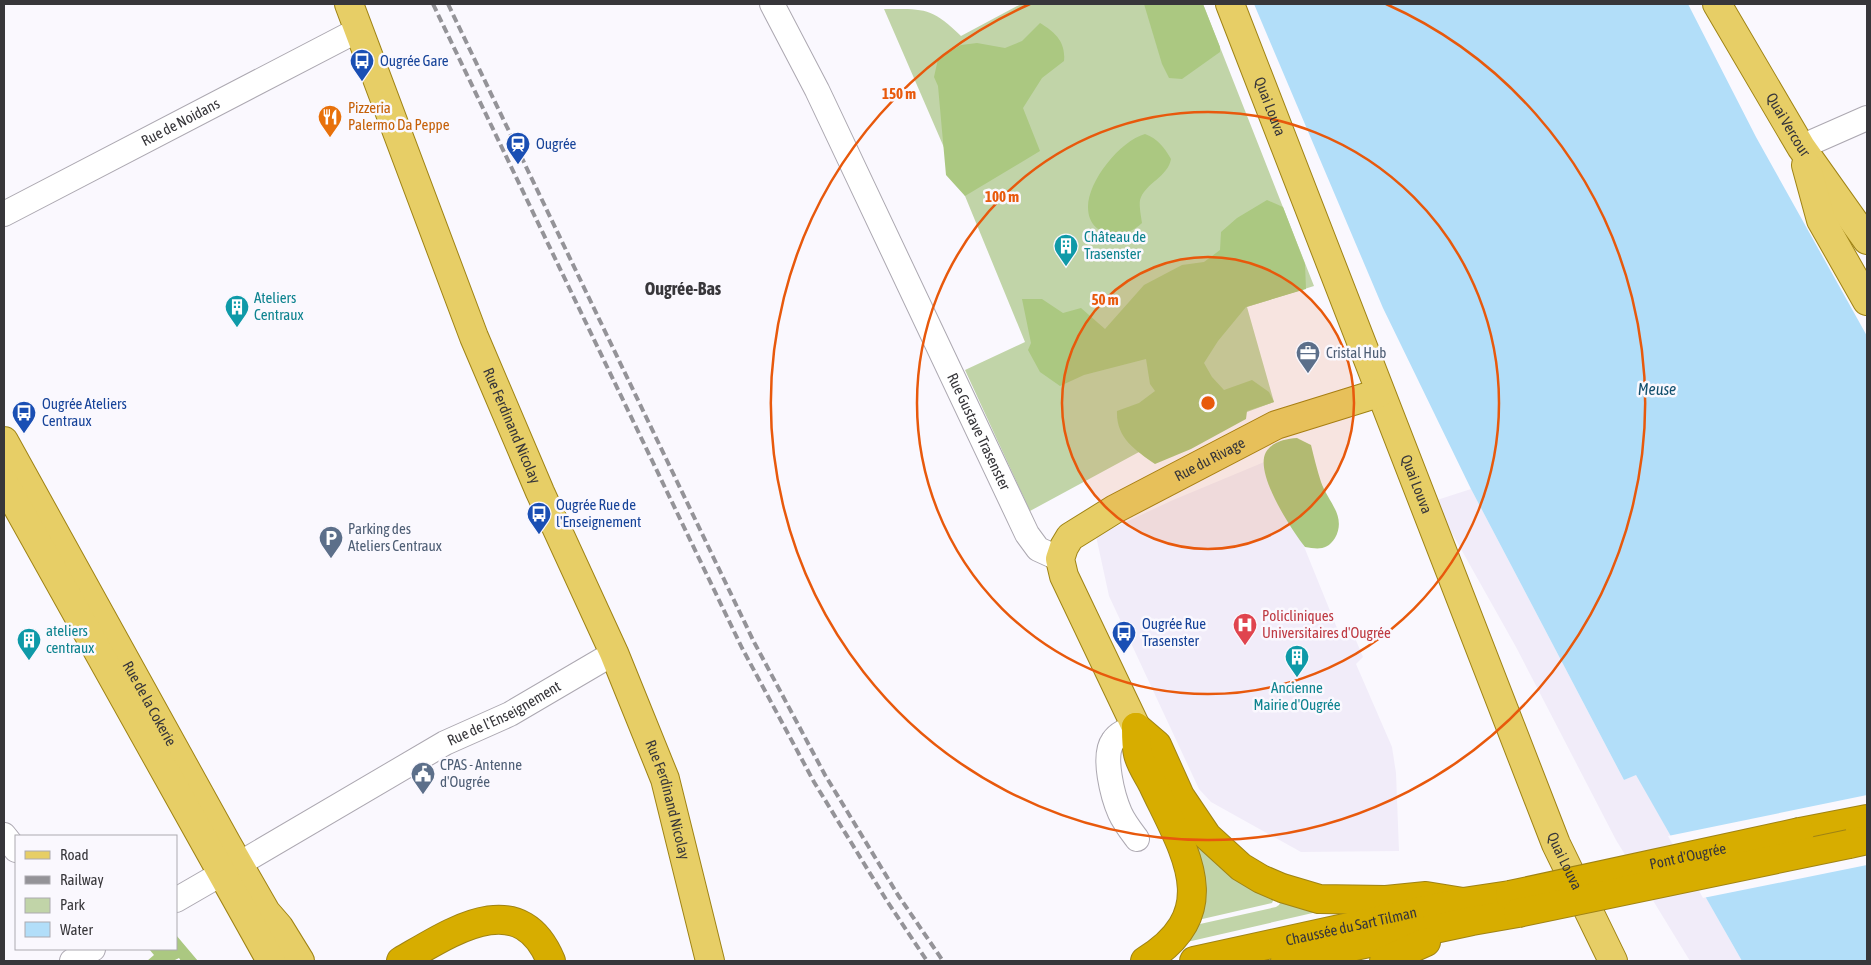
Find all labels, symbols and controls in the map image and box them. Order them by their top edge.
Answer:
bus stop icon: Ougrée Gare [349,48,375,82]
place label: Ougrée Gare [380,52,449,69]
street label: Quai Louva [1251,75,1289,138]
text: 150 m [882,85,916,102]
street label: Quai Vercour [1763,90,1814,160]
street label: Rue de Noidans [138,94,222,149]
place label: Pizzeria Palermo Da Peppe [348,99,450,133]
restaurant icon: Pizzeria Palermo Da Peppe [317,104,343,138]
station icon: Ougrée [505,131,531,165]
place label: Ougrée [536,135,577,152]
text: 100 m [985,188,1019,205]
place label: Château de Trasenster [1084,228,1146,262]
building icon: Château de Trasenster [1053,233,1079,267]
district label: Ougrée-Bas [645,278,722,299]
place label: Ateliers Centraux [254,289,304,323]
text: 50 m [1092,291,1119,308]
building icon: Ateliers Centraux [224,294,250,328]
office icon: Cristal Hub [1295,340,1321,374]
place label: Cristal Hub [1326,344,1386,361]
street label: Rue Ferdinand Nicolay [480,365,544,486]
street label: Rue Gustave Trasenster [944,370,1014,493]
water label: Meuse [1638,380,1676,398]
centre of rings [1199,394,1217,412]
place label: Ougrée Ateliers Centraux [42,395,127,429]
bus stop icon: Ougrée Ateliers Centraux [11,400,37,434]
street label: Rue du Rivage [1171,434,1248,484]
street label: Quai Louva [1398,452,1436,516]
place label: Ougrée Rue de l'Enseignement [556,496,641,530]
bus stop icon: Ougrée Rue de l'Enseignement [526,501,552,535]
place label: Parking des Ateliers Centraux [348,520,442,554]
parking icon: Parking des Ateliers Centraux [318,525,344,559]
place label: Policliniques Universitaires d'Ougrée [1262,607,1391,641]
hospital icon: Policliniques Universitaires d'Ougrée [1232,612,1258,646]
place label: Ougrée Rue Trasenster [1142,615,1206,649]
bus stop icon: Ougrée Rue Trasenster [1111,620,1137,654]
place label: ateliers centraux [46,622,94,656]
building icon: ateliers centraux [16,627,42,661]
building icon: Ancienne Mairie d'Ougrée [1284,644,1310,678]
street label: Rue de la Cokerie [119,658,180,749]
street label: Rue de l'Enseignement [445,677,564,749]
place label: Ancienne Mairie d'Ougrée [1253,679,1341,713]
street label: Rue Ferdinand Nicolay [642,737,694,861]
place label: CPAS - Antenne d'Ougrée [440,756,522,790]
public building icon: CPAS - Antenne d'Ougrée [410,761,436,795]
street label: Quai Louva [1544,830,1586,892]
legend [15,835,178,950]
street label: Pont d'Ougrée [1648,839,1728,872]
text: Road [60,846,89,863]
text: Railway [60,871,104,888]
text: Park [60,896,85,913]
street label: Chaussée du Sart Tilman [1284,903,1418,949]
text: Water [60,921,93,938]

